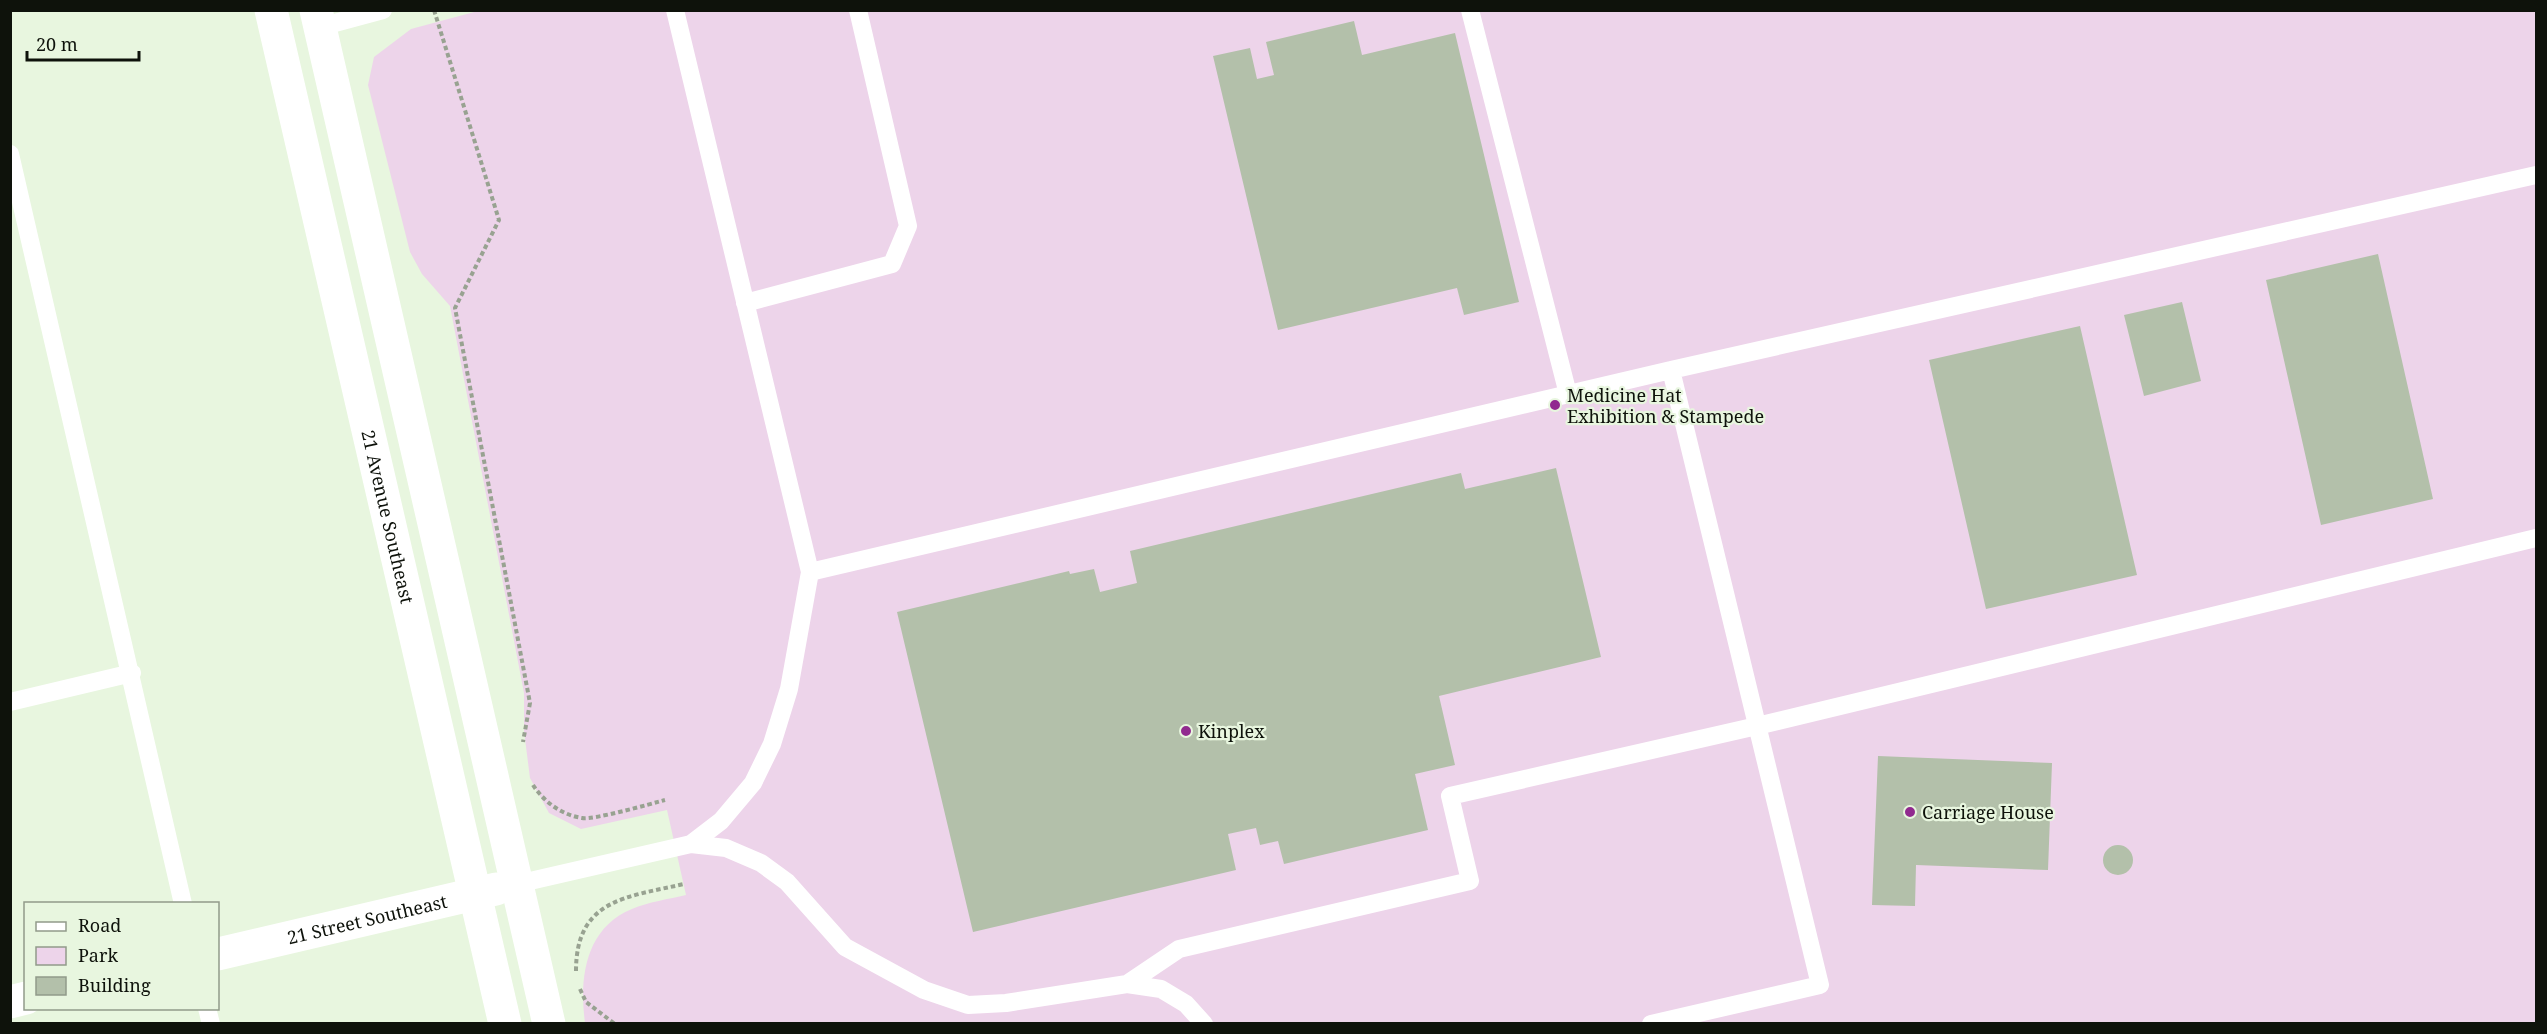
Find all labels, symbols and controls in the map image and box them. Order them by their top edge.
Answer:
scale bar [27,24,140,62]
text: 20 m [36,32,78,56]
place label: Medicine Hat Exhibition & Stampede [1567,383,1764,428]
marker: Medicine Hat Exhibition & Stampede [1548,398,1562,412]
street label: 21 Avenue Southeast [356,427,420,606]
place label: Kinplex [1198,719,1265,743]
marker: Kinplex [1179,724,1193,738]
place label: Carriage House [1922,800,2054,824]
marker: Carriage House [1903,805,1917,819]
street label: 21 Street Southeast [285,889,449,949]
legend [24,902,219,1010]
text: Road [78,913,121,937]
text: Park [78,943,118,967]
text: Building [78,973,151,997]

